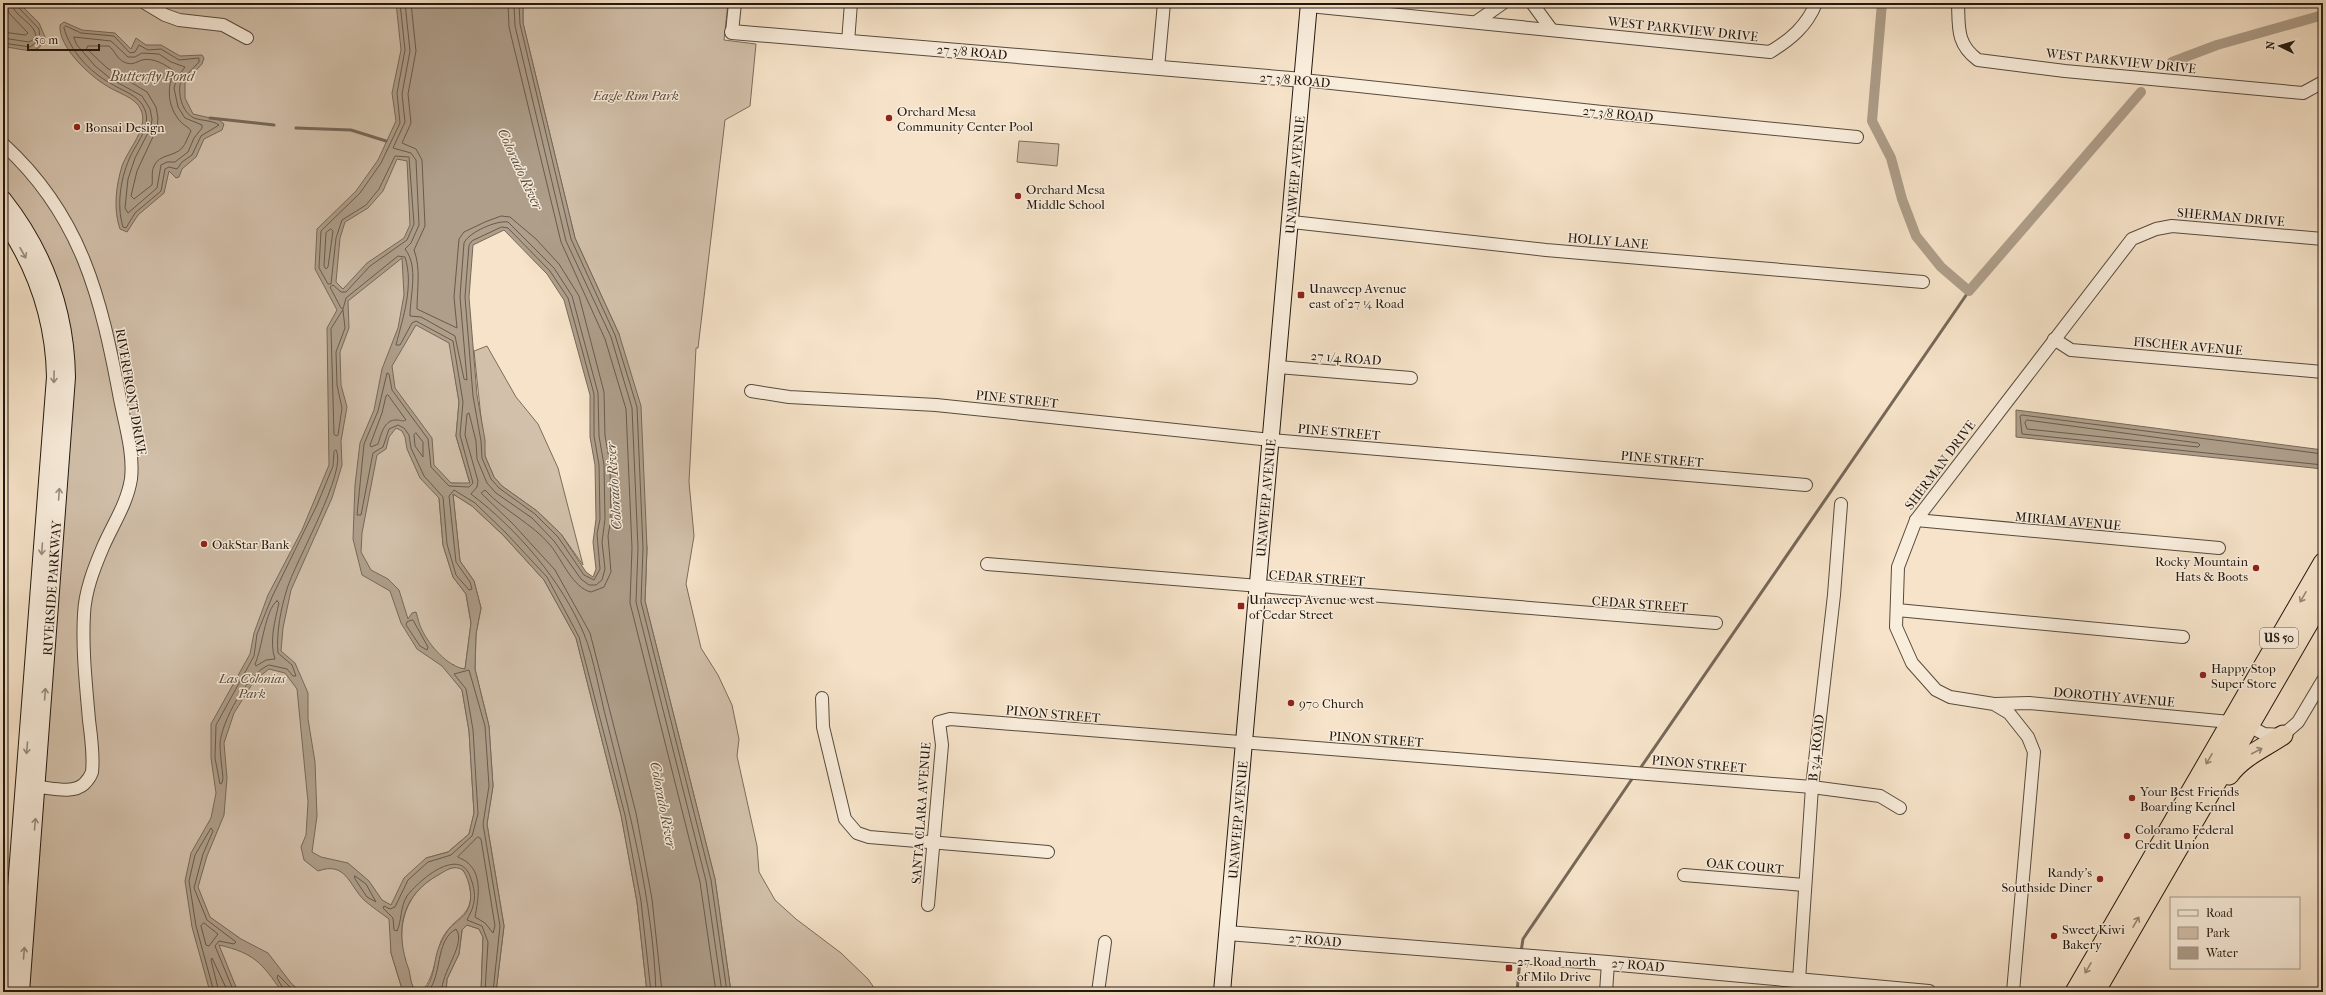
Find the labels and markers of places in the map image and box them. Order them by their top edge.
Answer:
place label: Orchard Mesa Community Center Pool [897,104,1033,134]
marker: Orchard Mesa Community Center Pool [884,113,894,123]
place label: Bonsai Design [85,120,165,135]
marker: Bonsai Design [72,122,82,132]
place label: Orchard Mesa Middle School [1026,182,1106,212]
marker: Orchard Mesa Middle School [1013,191,1023,201]
place label: Unaweep Avenue east of 27 ¼ Road [1309,281,1407,311]
marker: Unaweep Avenue east of 27 ¼ Road [1296,290,1306,300]
place label: OakStar Bank [212,537,290,552]
marker: OakStar Bank [199,539,209,549]
place label: Rocky Mountain Hats & Boots [2155,554,2248,584]
marker: Rocky Mountain Hats & Boots [2251,563,2261,573]
place label: Unaweep Avenue west of Cedar Street [1249,592,1375,622]
marker: Unaweep Avenue west of Cedar Street [1236,601,1246,611]
place label: Happy Stop Super Store [2211,661,2277,691]
marker: Happy Stop Super Store [2198,670,2208,680]
place label: 970 Church [1299,696,1364,711]
marker: 970 Church [1286,698,1296,708]
place label: Your Best Friends Boarding Kennel [2139,784,2239,814]
marker: Your Best Friends Boarding Kennel [2127,793,2137,803]
place label: Coloramo Federal Credit Union [2135,822,2234,852]
marker: Coloramo Federal Credit Union [2122,831,2132,841]
place label: Randy's Southside Diner [2002,865,2092,895]
marker: Randy's Southside Diner [2095,874,2105,884]
place label: Sweet Kiwi Bakery [2062,922,2125,952]
marker: Sweet Kiwi Bakery [2049,931,2059,941]
place label: 27 Road north of Milo Drive [1517,954,1597,984]
marker: 27 Road north of Milo Drive [1504,963,1514,973]

